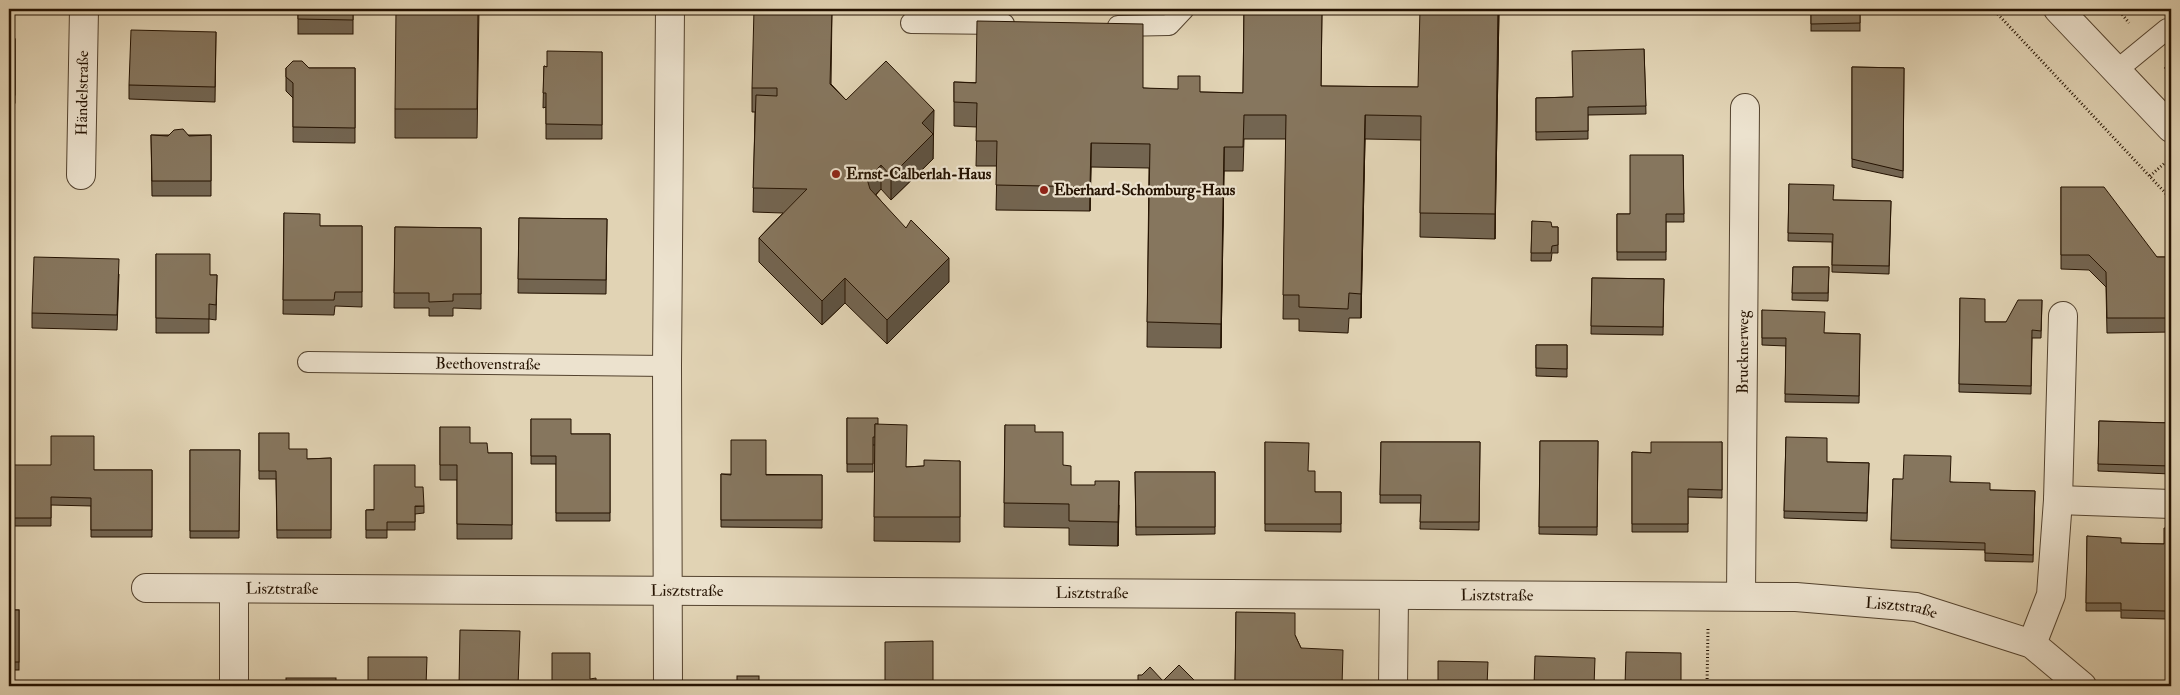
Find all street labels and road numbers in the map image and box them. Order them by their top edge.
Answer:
street label: Händelstraße [72,50,93,136]
street label: Brucknerweg [1733,309,1753,394]
street label: Beethovenstraße [435,353,541,375]
street label: Lisztstraße [246,579,319,599]
street label: Lisztstraße [651,581,724,601]
street label: Lisztstraße [1056,583,1129,603]
street label: Lisztstraße [1461,585,1534,606]
street label: Lisztstraße [1864,593,1940,623]

